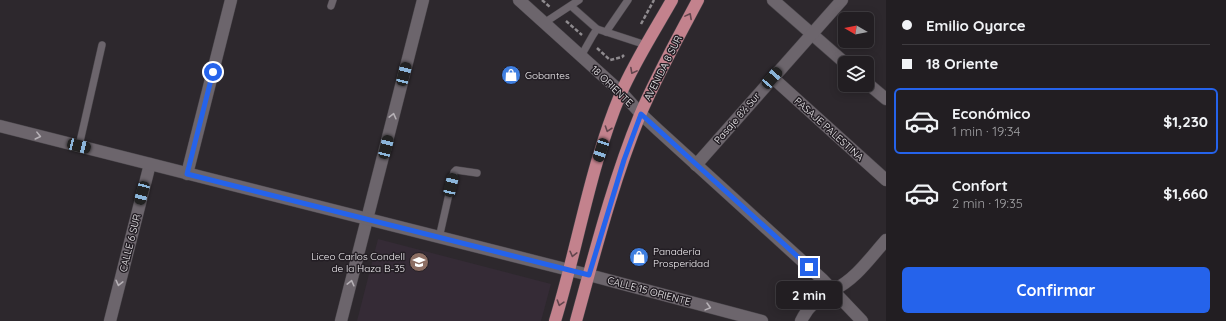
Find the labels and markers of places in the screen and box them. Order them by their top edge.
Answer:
shop icon: Gobantes [500,64,522,86]
place label: Gobantes [525,69,570,82]
place label: Panadería Prosperidad [653,245,709,270]
shop icon: Panadería Prosperidad [628,246,650,268]
place label: Liceo Carlos Condell de la Haza B-35 [311,250,405,275]
school or university icon: Liceo Carlos Condell de la Haza B-35 [408,251,430,273]

